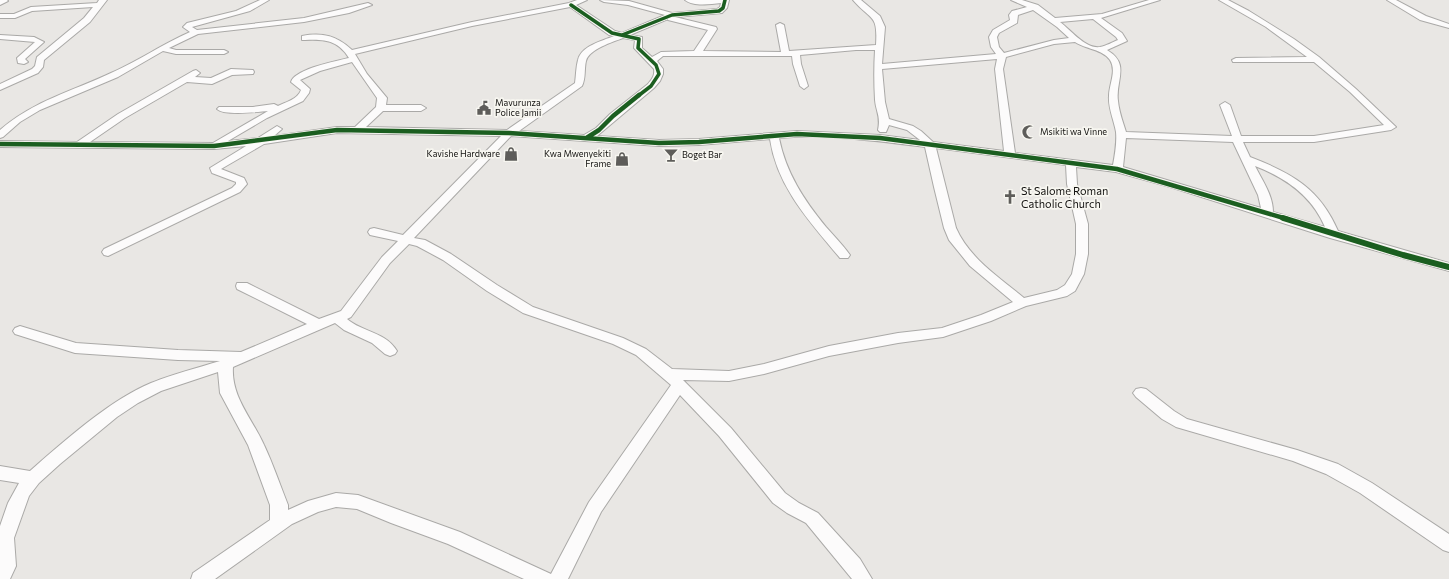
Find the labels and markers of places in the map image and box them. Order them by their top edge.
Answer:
place label: Mavurunza Police Jamii [495,97,541,118]
public building icon: Mavurunza Police Jamii [476,100,492,116]
mosque icon: Msikiti wa Vinne [1021,124,1037,140]
place label: Msikiti wa Vinne [1040,126,1107,137]
shop icon: Kavishe Hardware [503,146,519,162]
bar icon: Boget Bar [663,147,679,163]
place label: Kavishe Hardware [427,148,500,159]
place label: Kwa Mwenyekiti Frame [544,148,611,169]
place label: Boget Bar [682,149,723,160]
shop icon: Kwa Mwenyekiti Frame [614,151,630,167]
place label: St Salome Roman Catholic Church [1021,184,1108,210]
church icon: St Salome Roman Catholic Church [1002,189,1018,205]

